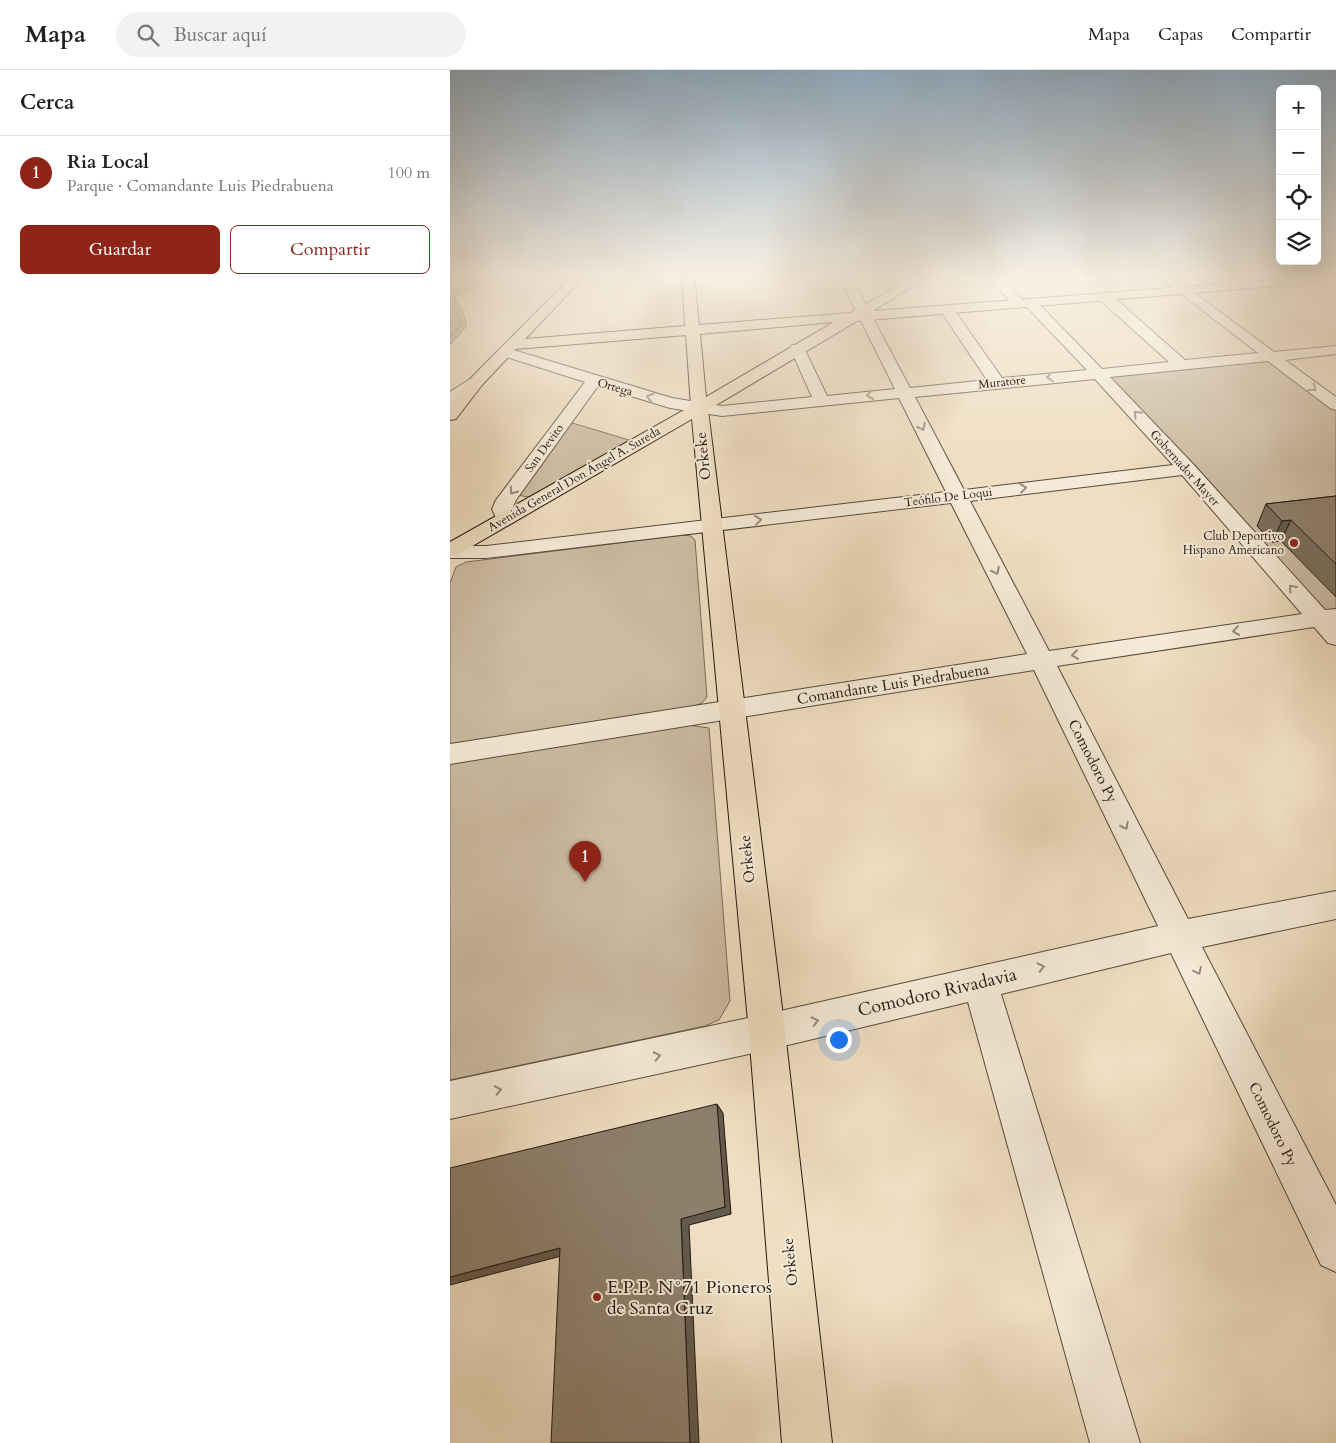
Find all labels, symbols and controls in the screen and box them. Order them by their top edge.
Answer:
search box [116,12,466,57]
text: Mapa [25,18,86,51]
icon: search [134,21,162,49]
text: Buscar aquí [174,22,267,48]
text: Mapa [1088,22,1130,47]
text: Capas [1158,22,1203,47]
text: Compartir [1231,22,1311,47]
map controls [1276,85,1321,265]
button: + [1276,85,1321,130]
text: Cerca [20,88,74,117]
button: − [1276,130,1321,175]
text: Ria Local [67,149,149,175]
text: 1 [32,162,40,184]
text: 100 m [388,162,430,184]
text: Parque · Comandante Luis Piedrabuena [67,175,334,197]
button: locate [1276,175,1321,220]
button: layers [1276,220,1321,265]
button: Guardar [20,225,220,274]
button: Compartir [230,225,430,274]
street label: Muratore [978,372,1026,392]
one-way arrow [1045,372,1053,383]
street label: Ortega [596,374,635,400]
one-way arrow [1307,382,1317,391]
one-way arrow [866,389,874,400]
one-way arrow [647,393,655,403]
one-way arrow [1133,411,1142,420]
street label: San Devito [521,420,567,475]
street label: Avenida General Don Ángel A. Sureda [484,422,664,535]
one-way arrow [916,422,926,431]
street label: Gobernador Mayer [1146,426,1224,510]
street label: Orkeke [691,431,715,481]
one-way arrow [1020,483,1028,494]
street label: Teófilo De Loqui [903,484,994,510]
one-way arrow [510,485,519,495]
one-way arrow [754,515,762,526]
place label: Club Deportivo Hispano Americano [1183,528,1285,558]
marker: Club Deportivo Hispano Americano [1288,537,1300,549]
one-way arrow [990,566,1000,575]
one-way arrow [1288,584,1297,593]
one-way arrow [1232,626,1240,636]
one-way arrow [1071,650,1080,660]
street label: Comandante Luis Piedrabuena [795,659,991,709]
street label: Comodoro Py [1063,716,1123,806]
one-way arrow [1119,820,1129,829]
street label: Orkeke [735,834,759,884]
pin: 1 [569,841,601,882]
street label: Comodoro Rivadavia [855,962,1019,1023]
one-way arrow [1037,962,1046,973]
one-way arrow [1191,966,1202,975]
one-way arrow [811,1016,820,1027]
your location [826,1027,852,1053]
one-way arrow [652,1051,661,1062]
street label: Comodoro Py [1244,1079,1302,1169]
one-way arrow [493,1085,502,1096]
street label: Orkeke [778,1237,802,1287]
place label: E.P.P. N°71 Pioneros de Santa Cruz [607,1275,772,1321]
marker: E.P.P. N°71 Pioneros de Santa Cruz [591,1291,603,1303]

